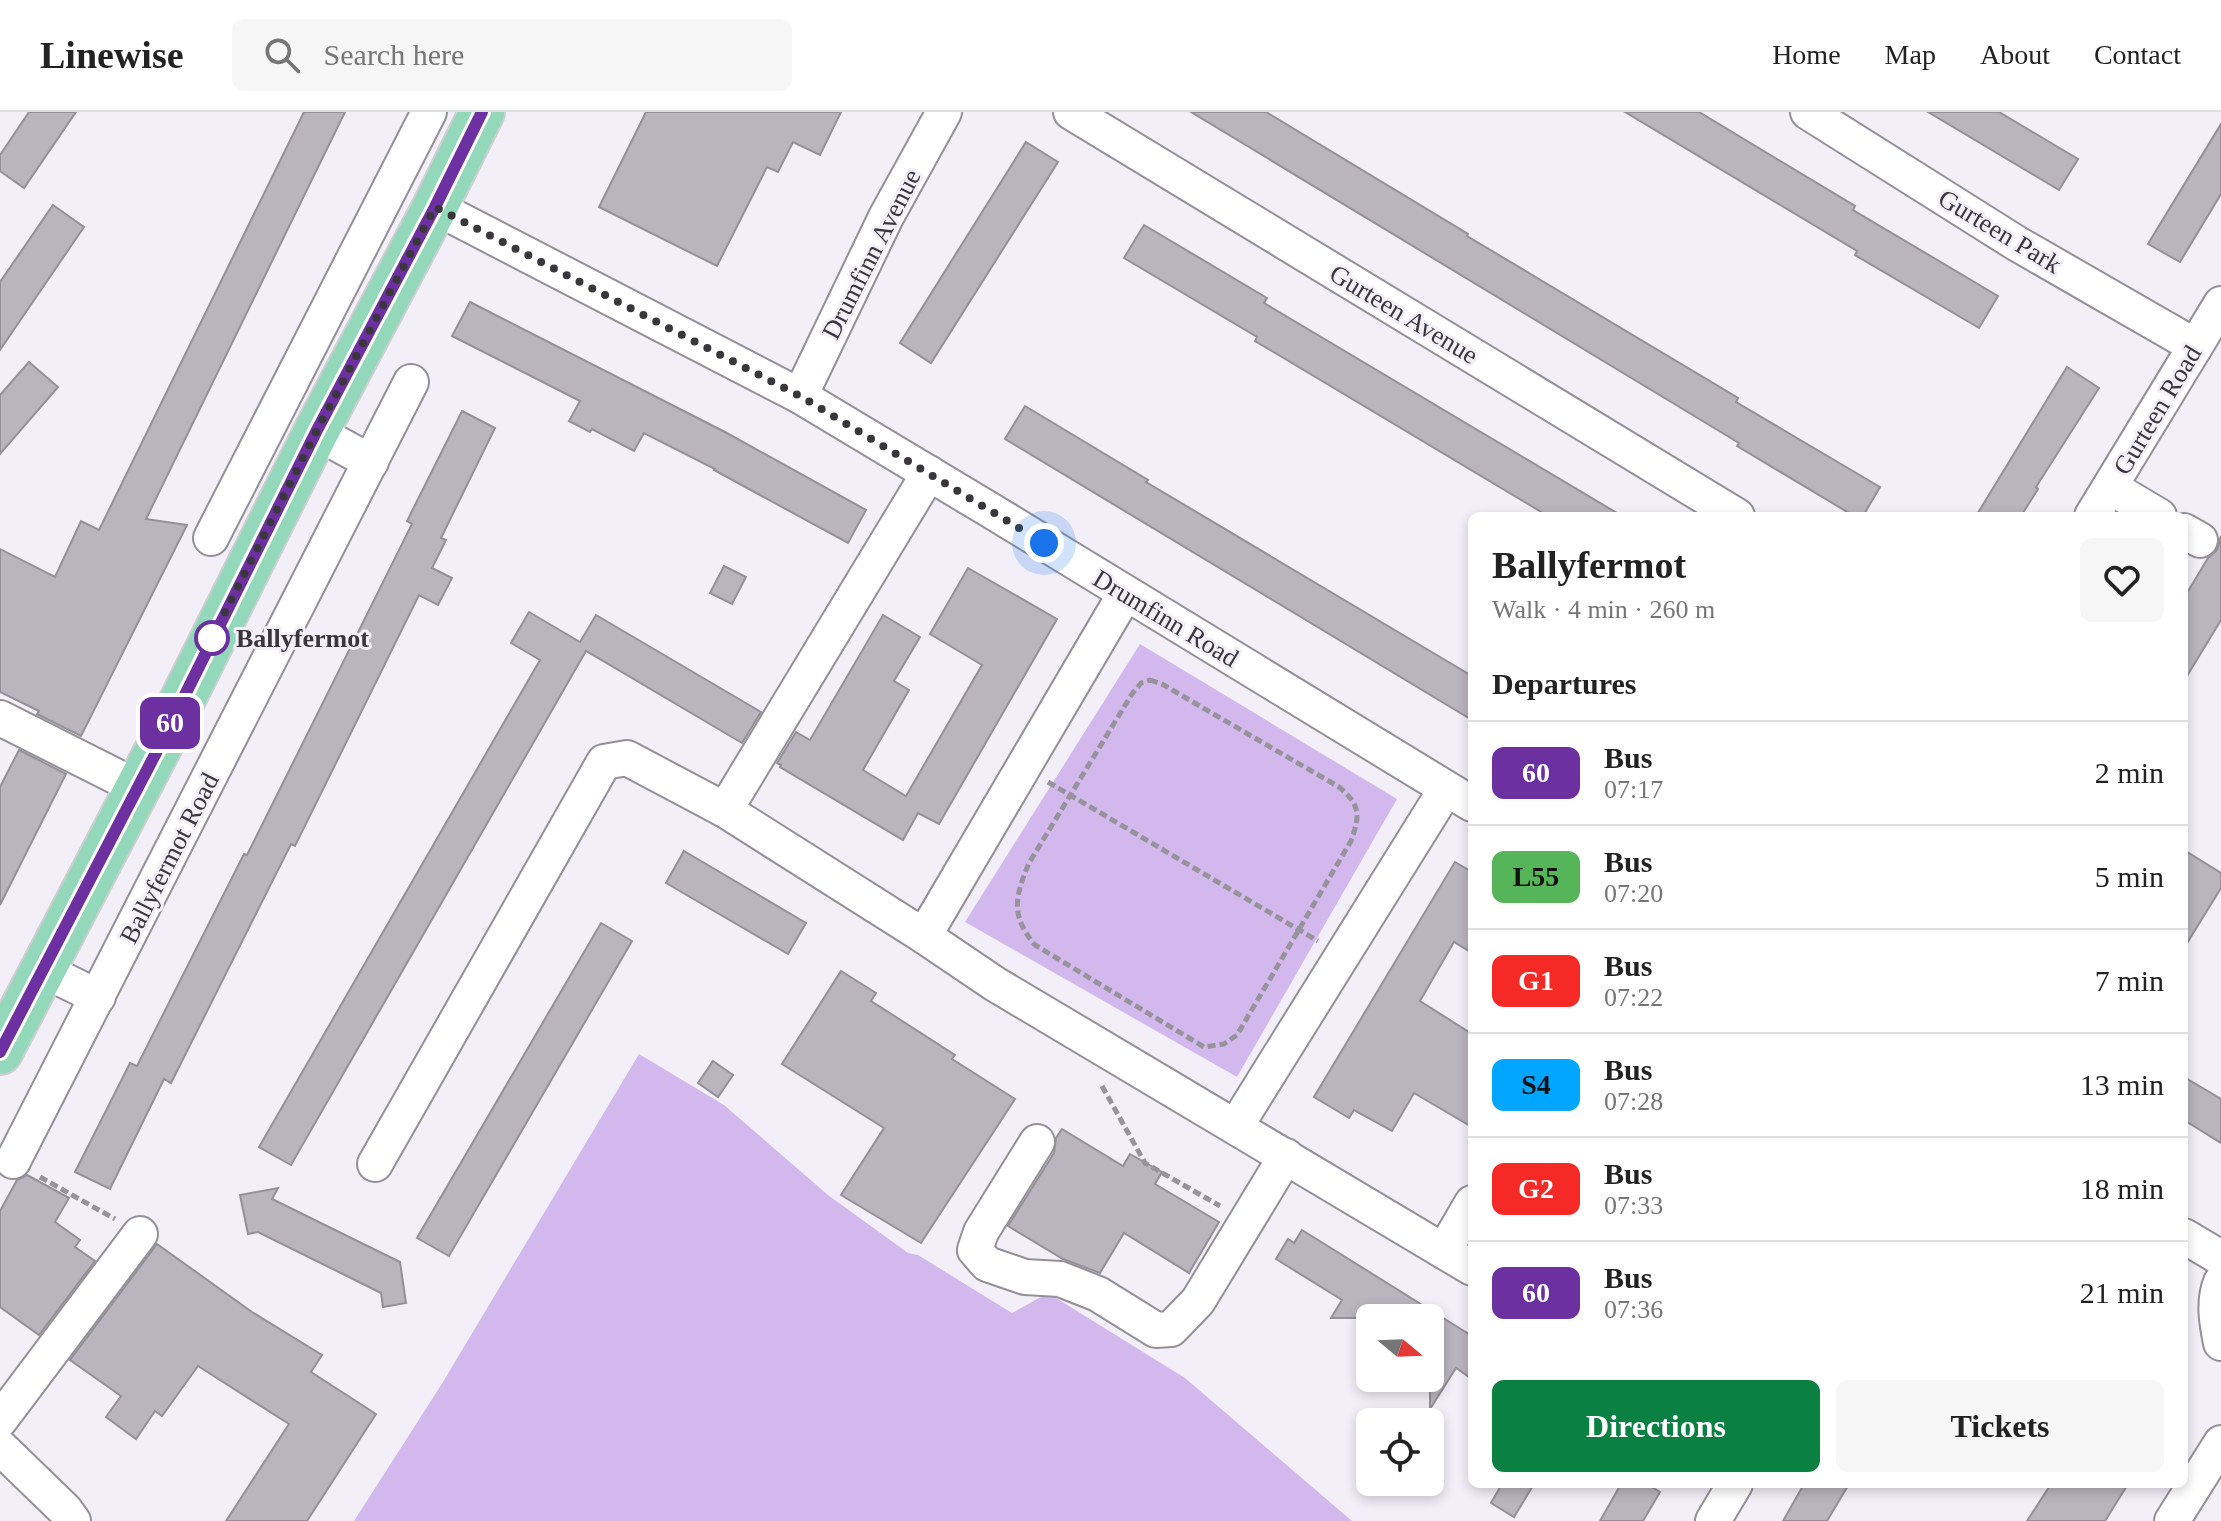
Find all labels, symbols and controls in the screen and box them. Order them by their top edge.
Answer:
search box [232,19,792,91]
icon: search [260,33,304,77]
text: Linewise [40,34,184,76]
text: Search here [324,38,464,71]
text: Home [1772,39,1841,70]
text: Map [1885,39,1936,70]
text: About [1980,39,2050,70]
text: Contact [2094,39,2181,70]
street label: Drumfinn Avenue [816,165,927,344]
street label: Gurteen Park [1933,183,2066,279]
street label: Gurteen Avenue [1324,259,1483,370]
street label: Gurteen Road [2108,341,2207,480]
your location [1024,523,1064,563]
button: heart [2080,538,2164,622]
text: Ballyfermot [1492,544,1686,586]
street label: Drumfinn Road [1088,564,1243,673]
text: Walk · 4 min · 260 m [1492,595,1715,624]
marker: Ballyfermot [195,621,229,655]
place label: Ballyfermot [236,624,369,653]
text: Departures [1492,667,1636,700]
line badge: 60 [134,697,206,749]
text: 60 [156,707,184,738]
text: Bus [1604,741,1652,774]
text: 2 min [2095,756,2164,789]
text: 60 [1522,757,1550,788]
street label: Ballyfermot Road [114,768,225,948]
text: 07:17 [1604,775,1663,804]
text: Bus [1604,845,1652,878]
text: 5 min [2095,860,2164,893]
text: L55 [1513,861,1559,892]
text: 07:20 [1604,879,1663,908]
text: Bus [1604,949,1652,982]
text: 7 min [2095,964,2164,997]
text: G1 [1518,965,1554,996]
text: 07:22 [1604,983,1663,1012]
text: Bus [1604,1053,1652,1086]
text: 13 min [2080,1068,2164,1101]
text: S4 [1521,1069,1551,1100]
text: 07:28 [1604,1087,1663,1116]
text: Bus [1604,1157,1652,1190]
text: 18 min [2080,1172,2164,1205]
text: G2 [1518,1173,1554,1204]
text: 07:33 [1604,1191,1663,1220]
text: Bus [1604,1261,1652,1294]
text: 21 min [2080,1276,2164,1309]
text: 60 [1522,1277,1550,1308]
text: 07:36 [1604,1295,1663,1324]
north arrow [1356,1304,1444,1392]
map controls [1356,1304,1444,1496]
button: Directions [1492,1380,1820,1472]
button: Tickets [1836,1380,2164,1472]
button: locate [1356,1408,1444,1496]

